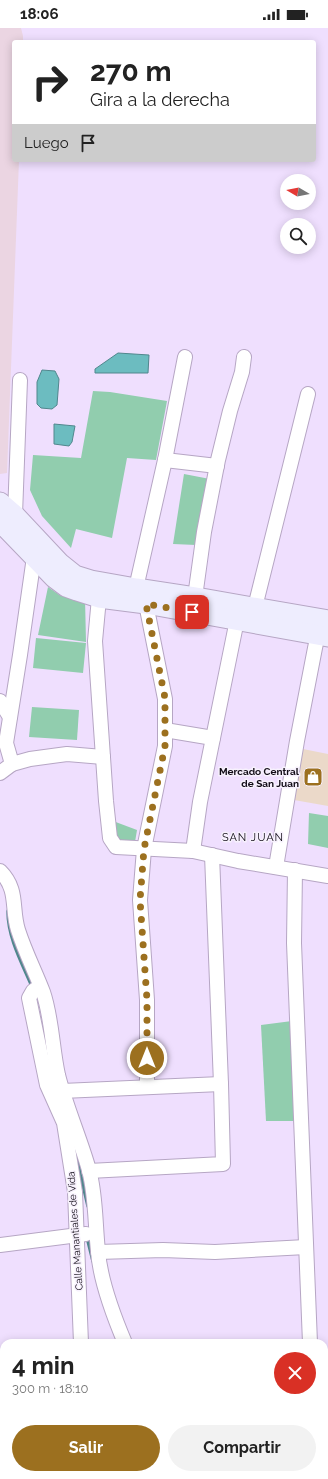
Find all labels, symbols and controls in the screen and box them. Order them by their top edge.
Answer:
text: 18:06 [20,5,59,23]
text: 270 m [90,55,171,88]
icon: right [24,56,76,108]
text: Gira a la derecha [90,89,230,110]
icon: arrive [77,132,99,154]
text: Luego [24,134,69,152]
north arrow [280,174,316,210]
map controls [280,174,316,254]
button: search [280,218,316,254]
pin [175,595,209,629]
icon: arrive [181,601,203,623]
place label: Mercado Central de San Juan [219,766,300,789]
shop icon: Mercado Central de San Juan [302,766,324,788]
district label: SAN JUAN [222,831,284,844]
position arrow [126,1037,168,1079]
street label: Calle Manantiales de Vida [65,1171,85,1291]
text: 4 min [12,1351,74,1380]
button: close [274,1352,316,1394]
text: 300 m · 18:10 [12,1381,88,1396]
button: Salir [12,1425,160,1471]
button: Compartir [168,1425,316,1471]

